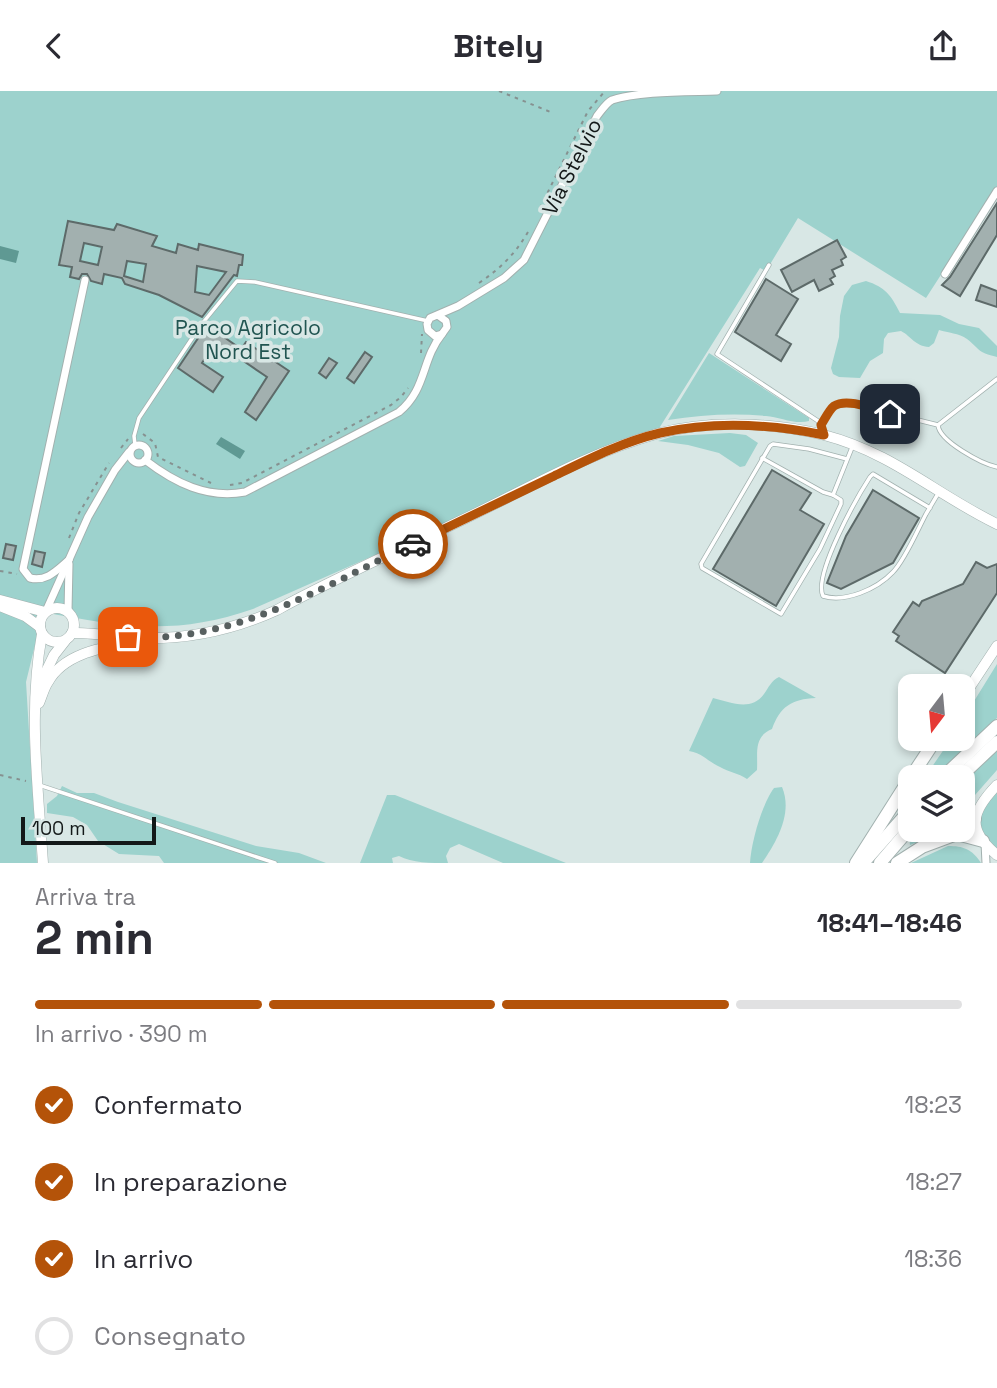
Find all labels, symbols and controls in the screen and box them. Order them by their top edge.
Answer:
text: Bitely [453,26,544,66]
icon: back [35,27,73,65]
icon: share [924,27,962,65]
street label: Via Stelvio [536,114,607,220]
park label: Parco Agricolo Nord Est [175,314,321,365]
pin [860,384,920,444]
icon: home [871,395,909,433]
courier [378,509,448,579]
icon: car [394,525,432,563]
pin [98,607,158,667]
icon: bag [109,618,147,656]
north arrow [898,674,975,751]
map controls [898,674,975,842]
button: layers [898,765,975,842]
scale bar [21,814,156,846]
text: 100 m [32,816,86,841]
text: Arriva tra [35,882,136,912]
text: 18:41–18:46 [817,906,962,940]
text: 2 min [35,909,154,967]
text: In arrivo · 390 m [35,1019,208,1049]
icon: check [35,1086,73,1124]
text: Confermato [94,1088,242,1122]
text: 18:23 [905,1090,962,1120]
icon: check [35,1163,73,1201]
text: In preparazione [94,1165,288,1199]
text: 18:27 [906,1167,962,1197]
icon: check [35,1240,73,1278]
text: In arrivo [94,1242,193,1276]
text: 18:36 [904,1244,962,1274]
text: Consegnato [94,1319,246,1353]

